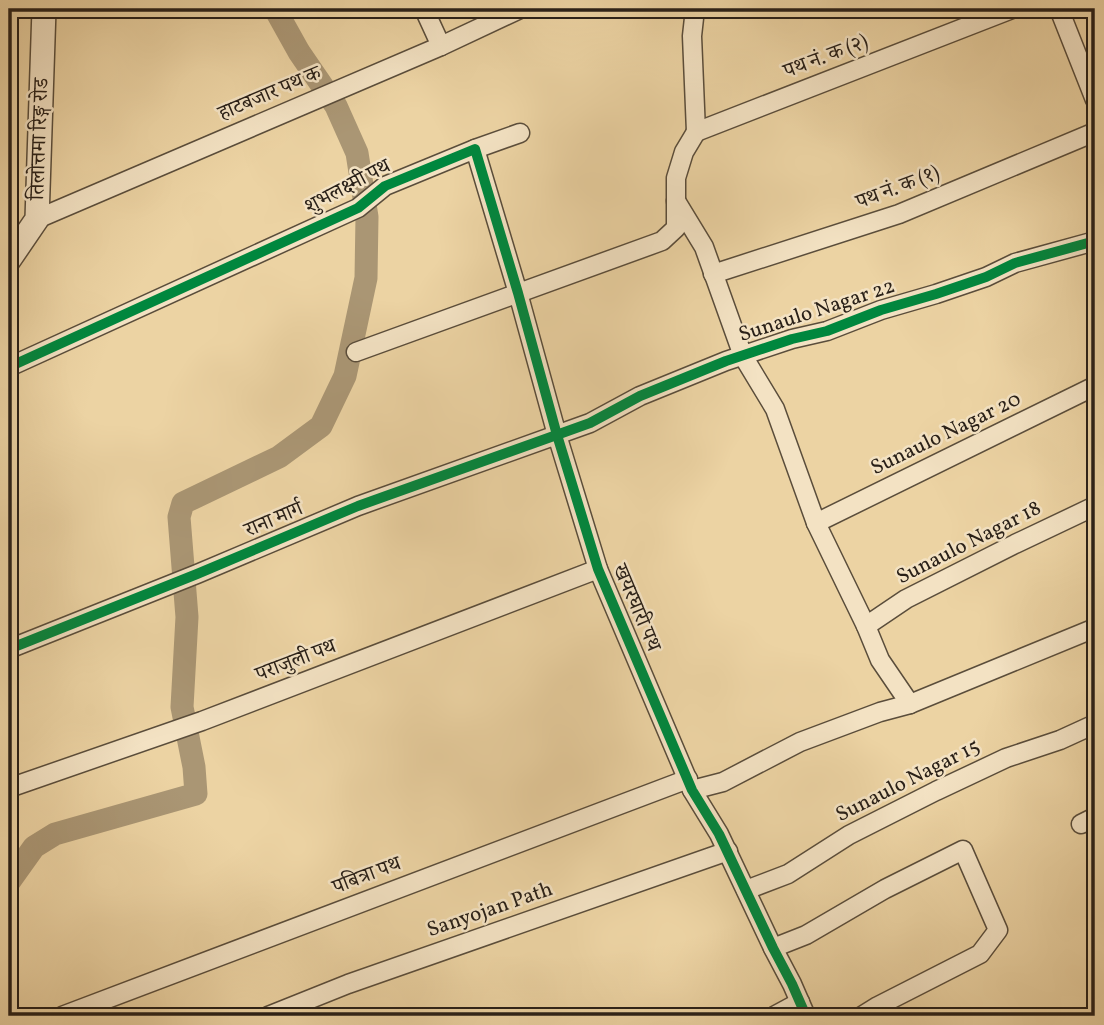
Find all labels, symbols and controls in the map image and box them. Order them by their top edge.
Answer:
street label: पथ नं. क (२) [779,28,872,87]
street label: हाटबजार पथ क [213,59,327,129]
street label: तिलोत्तमा रिङ्ग रोड [23,76,57,202]
street label: शुभलक्ष्मी पथ [300,151,398,222]
street label: पथ नं. क (१) [851,159,944,218]
street label: Sunaulo Nagar 22 [735,272,899,350]
street label: Sunaulo Nagar 20 [866,385,1026,483]
street label: राना मार्ग [239,494,309,546]
street label: Sunaulo Nagar 18 [892,494,1046,592]
street label: खयरघारी पथ [604,559,668,658]
street label: पराजुली पथ [251,632,342,690]
street label: Sunaulo Nagar 15 [831,732,985,830]
street label: पबित्रा पथ [328,849,407,903]
street label: Sanyojan Path [423,875,557,945]

